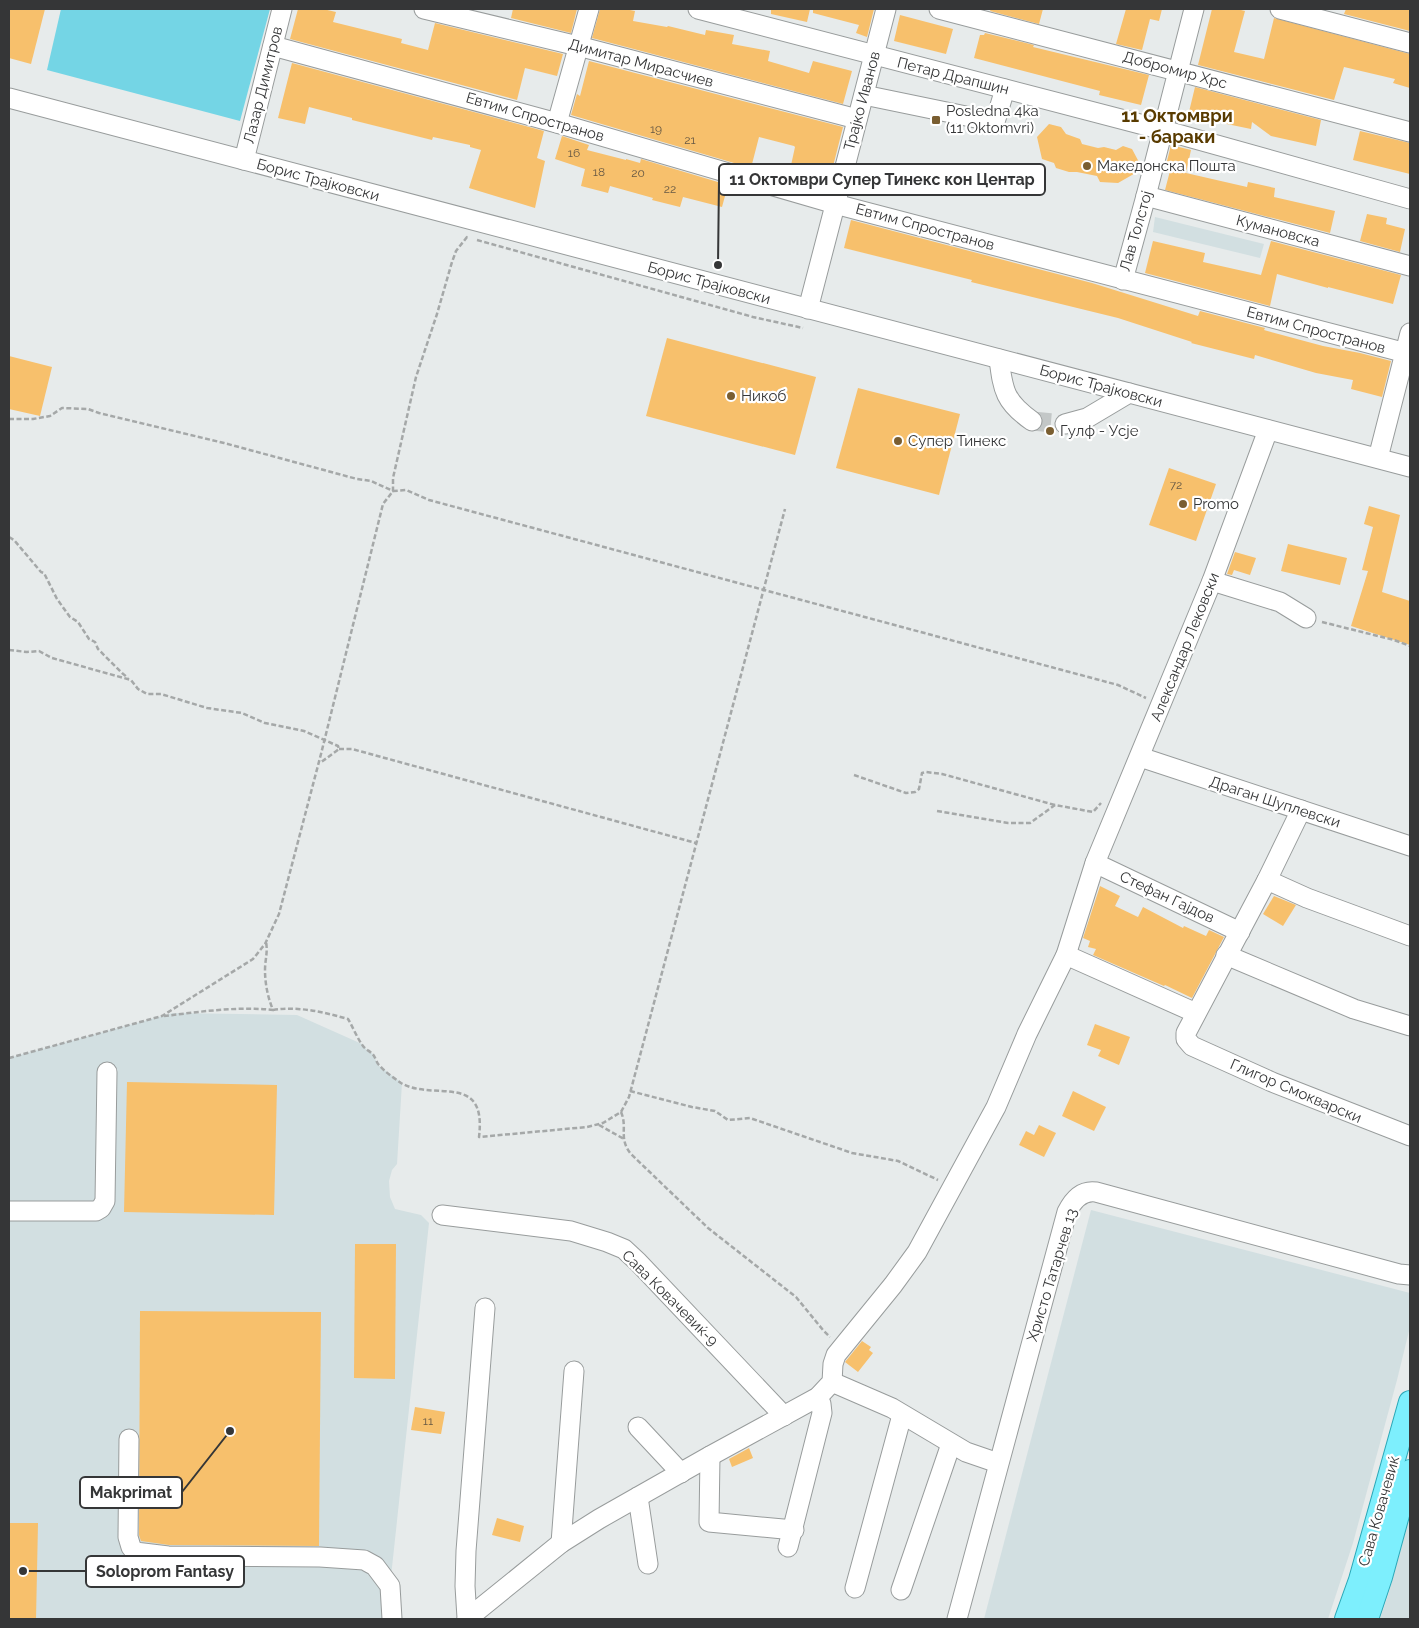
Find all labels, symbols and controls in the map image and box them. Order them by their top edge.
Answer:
street label: Лазар Димитров [240,25,286,145]
street label: Димитар Мирасчиев [567,35,715,91]
street label: Добромир Хрс [1121,47,1229,93]
street label: Трајко Иванов [840,49,884,153]
street label: Петар Драпшин [895,53,1011,99]
street label: Евтим Спространов [464,89,606,145]
place label: Posledna 4ka (11 Oktomvri) [946,102,1039,137]
district label: 11 Октомври - бараки [1121,105,1233,147]
marker: Posledna 4ka (11 Oktomvri) [930,114,942,126]
house number: 19 [650,122,662,136]
house number: 21 [684,133,696,147]
house number: 16 [568,146,580,160]
street label: Борис Трајковски [255,155,381,205]
place label: Македонска Пошта [1097,157,1236,175]
marker: Македонска Пошта [1081,160,1093,172]
callout: 11 Октомври Супер Тинекс кон Центар [719,164,1045,195]
house number: 18 [593,165,605,179]
house number: 20 [631,166,645,180]
text: 11 Октомври Супер Тинекс кон Центар [729,170,1035,189]
house number: 22 [664,182,676,196]
street label: Лав Толстој [1116,189,1156,273]
street label: Евтим Спространов [854,200,996,254]
street label: Кумановска [1234,211,1322,251]
street label: Борис Трајковски [646,258,772,308]
street label: Евтим Спространов [1245,303,1387,357]
street label: Борис Трајковски [1038,361,1164,411]
place label: Никоб [741,387,786,405]
marker: Никоб [725,390,737,402]
place label: Гулф - Усје [1060,422,1139,440]
marker: Гулф - Усје [1044,425,1056,437]
place label: Супер Тинекс [908,432,1006,450]
marker: Супер Тинекс [892,435,904,447]
house number: 72 [1170,478,1182,492]
place label: Promo [1193,495,1239,513]
marker: Promo [1177,498,1189,510]
street label: Александар Лековски [1147,570,1223,724]
street label: Драган Шуплевски [1207,772,1343,832]
street label: Стефан Гајдов [1117,867,1217,927]
street label: Глигор Смокварски [1227,1055,1365,1127]
street label: Христо Татарчев 13 [1023,1206,1081,1344]
street label: Сава Ковачевиќ-9 [618,1246,722,1350]
house number: 11 [423,1414,433,1428]
street label: Сава Ковачевиќ [1355,1454,1403,1568]
callout: Makprimat [80,1477,182,1508]
text: Makprimat [90,1483,172,1502]
callout: Soloprom Fantasy [86,1556,244,1587]
text: Soloprom Fantasy [96,1562,234,1581]

